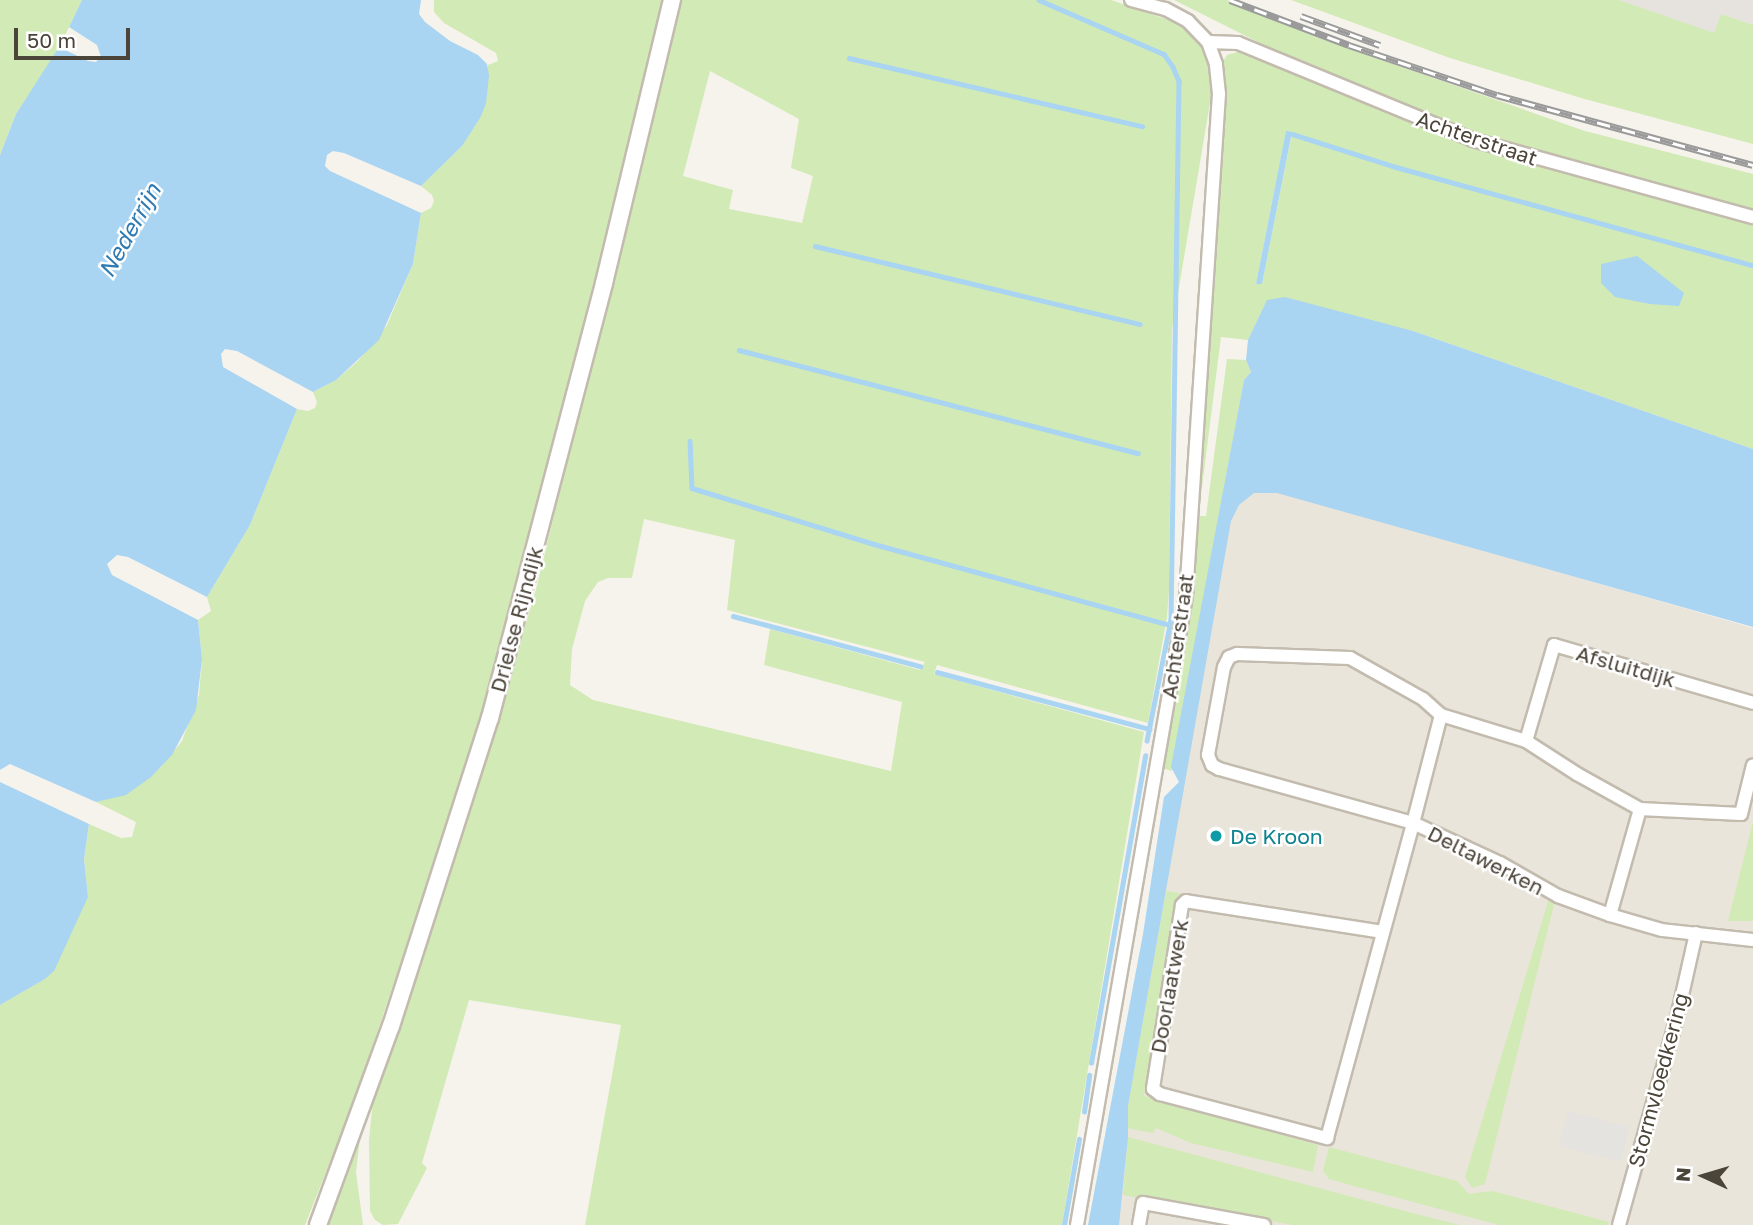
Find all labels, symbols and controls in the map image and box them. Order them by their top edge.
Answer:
scale bar [18,14,133,58]
text: 50 m [27,27,76,53]
street label: Achterstraat [1413,106,1541,170]
water label: Nederrijn [92,178,166,282]
street label: Drielse Rijndijk [484,543,548,695]
street label: Achterstraat [1156,572,1198,700]
street label: Afsluitdijk [1574,640,1678,692]
street label: Deltawerken [1424,820,1548,900]
place label: De Kroon [1230,823,1323,849]
marker: De Kroon [1208,828,1224,844]
street label: Doorlaatwerk [1145,917,1193,1055]
street label: Stormvloedkering [1623,990,1693,1170]
north arrow [1669,1141,1739,1211]
text: N [1671,1166,1695,1183]

